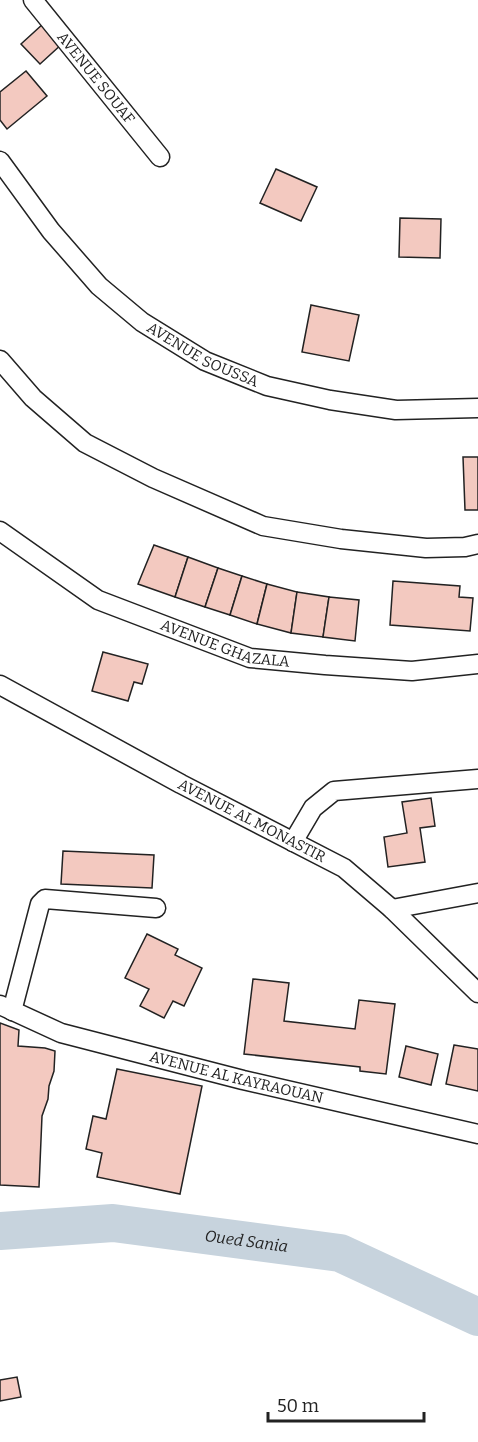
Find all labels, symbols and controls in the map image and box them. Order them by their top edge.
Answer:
street label: AVENUE SOUAF [53,28,139,128]
street label: AVENUE SOUSSA [144,318,262,391]
street label: AVENUE GHAZALA [158,616,291,671]
street label: AVENUE AL MONASTIR [175,775,329,866]
street label: AVENUE AL KAYRAOUAN [148,1047,325,1107]
water label: Oued Sania [204,1226,289,1256]
scale bar [268,1385,424,1423]
text: 50 m [277,1395,319,1417]

